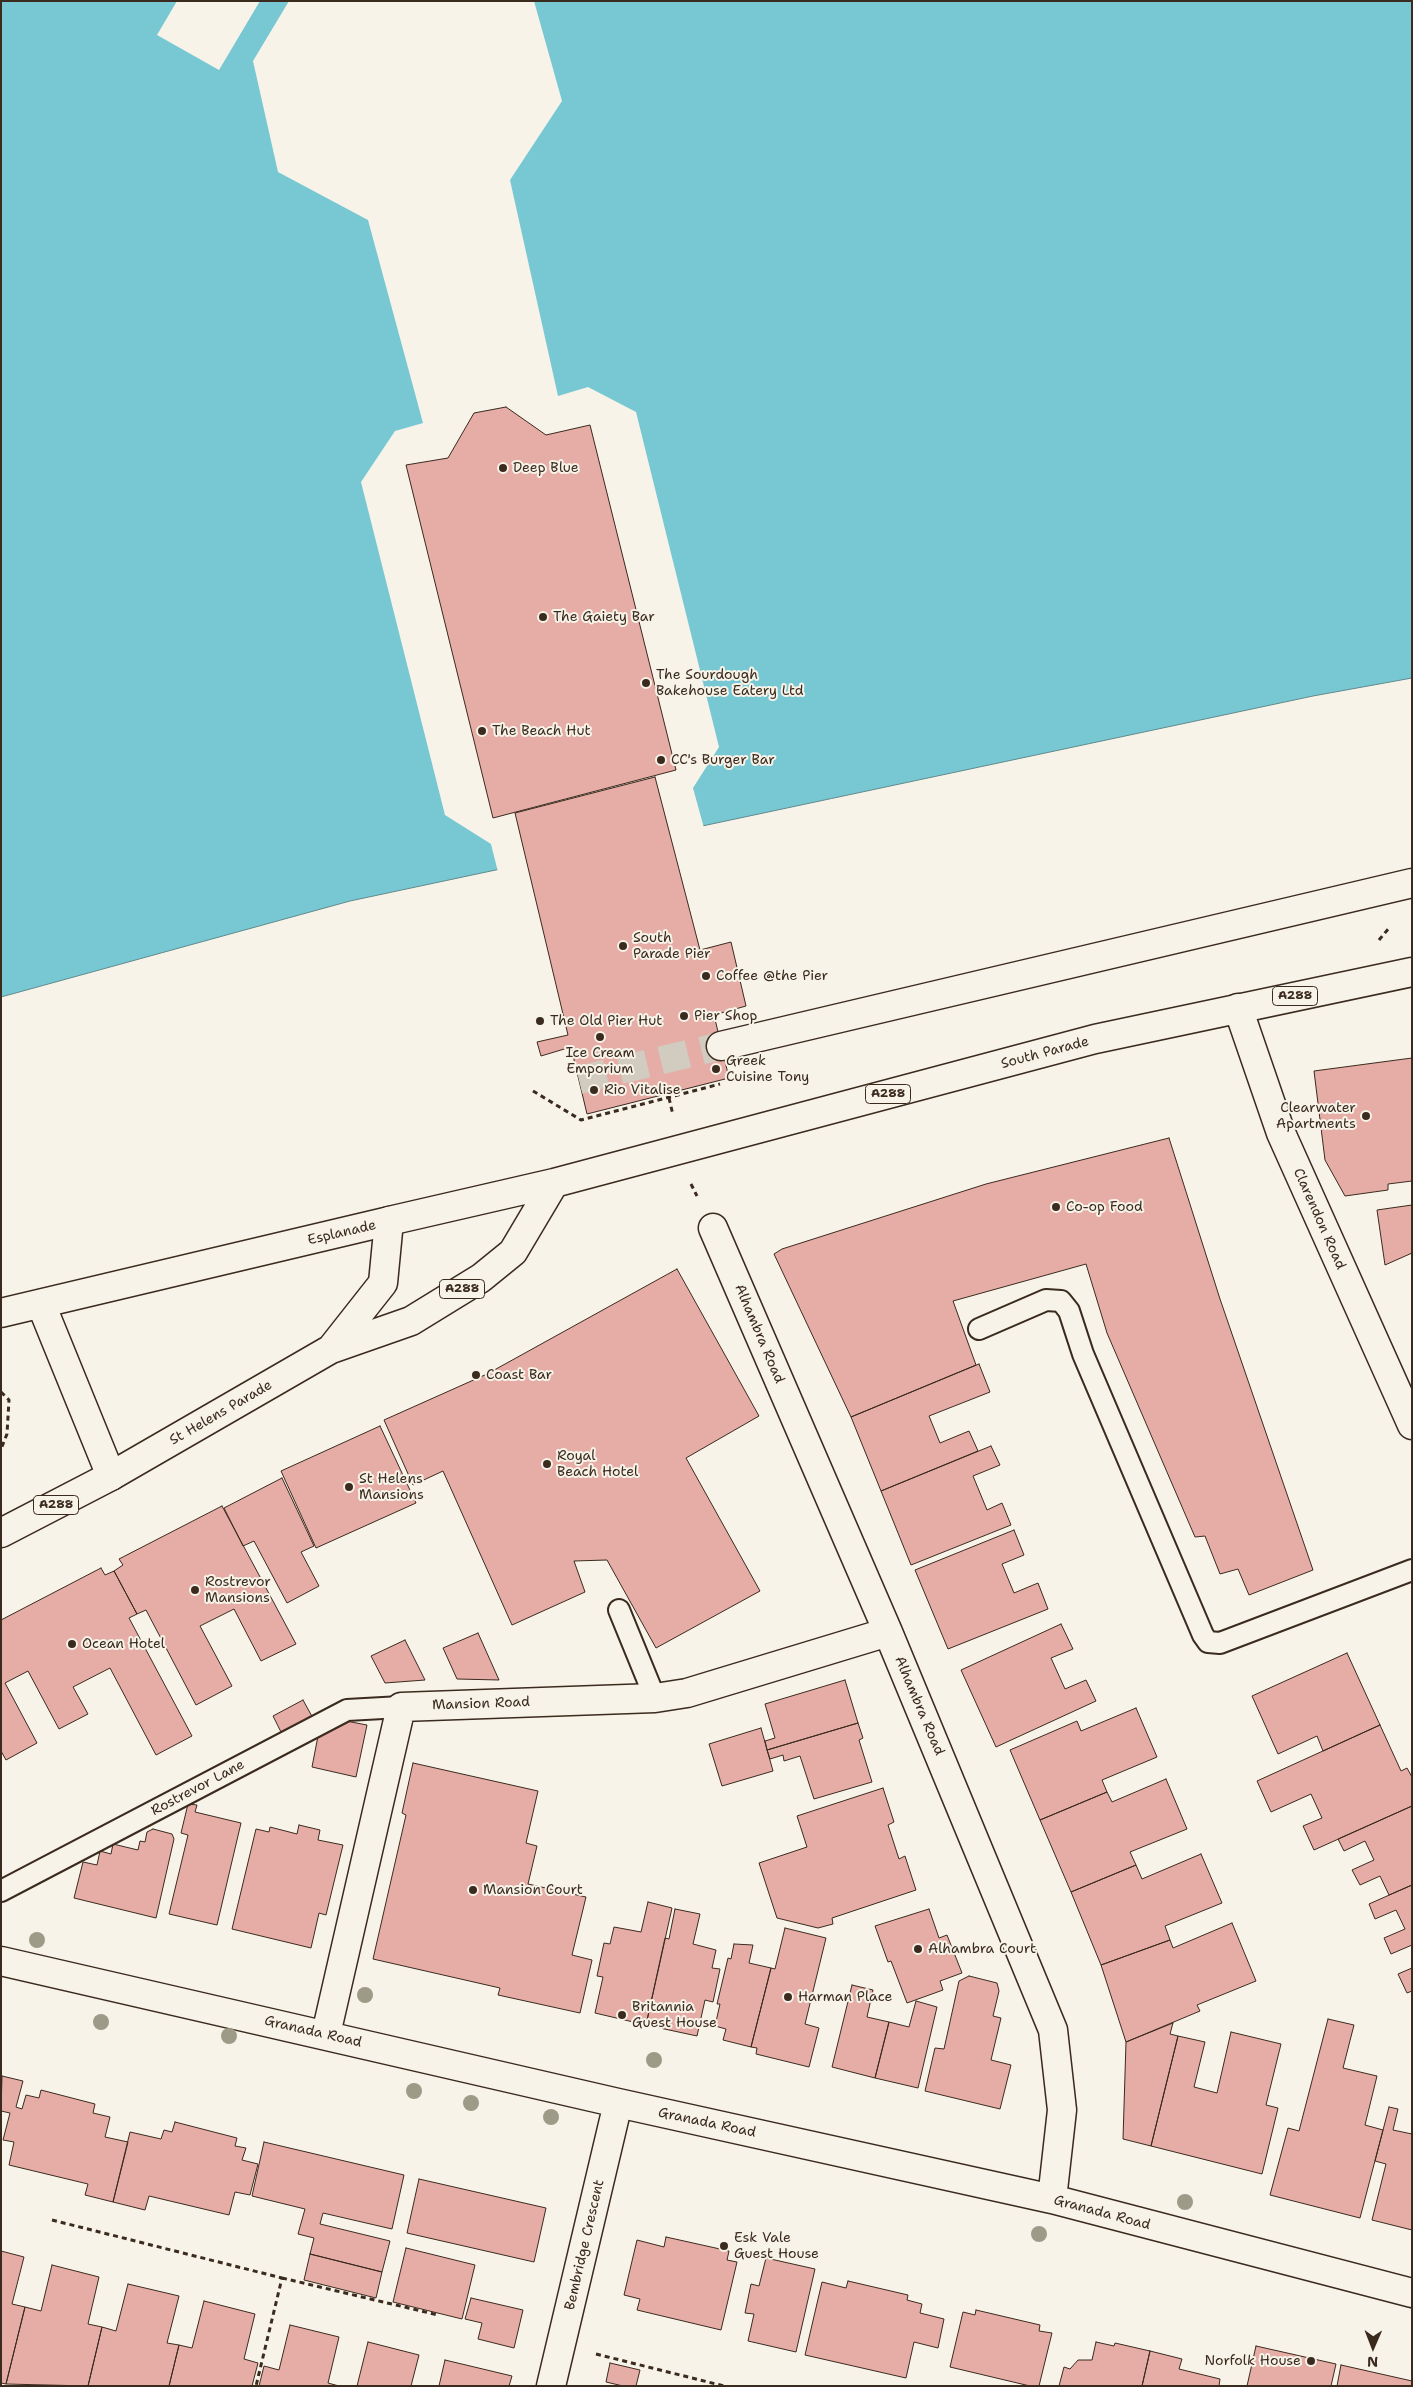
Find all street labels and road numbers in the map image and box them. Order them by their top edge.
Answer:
road number: A288 [1272,986,1318,1006]
street label: South Parade [999,1033,1091,1073]
road number: A288 [866,1084,910,1104]
street label: Clarendon Road [1289,1166,1349,1272]
street label: Esplanade [306,1217,378,1249]
road number: A288 [440,1280,484,1298]
street label: Alhambra Road [731,1282,787,1386]
street label: St Helens Parade [167,1377,275,1449]
road number: A288 [34,1496,78,1514]
street label: Alhambra Road [891,1654,947,1758]
street label: Mansion Road [432,1694,530,1714]
street label: Rostrevor Lane [148,1756,248,1820]
street label: Granada Road [263,2013,363,2051]
street label: Granada Road [657,2104,757,2142]
street label: Bembridge Crescent [562,2178,608,2312]
street label: Granada Road [1052,2192,1152,2234]

